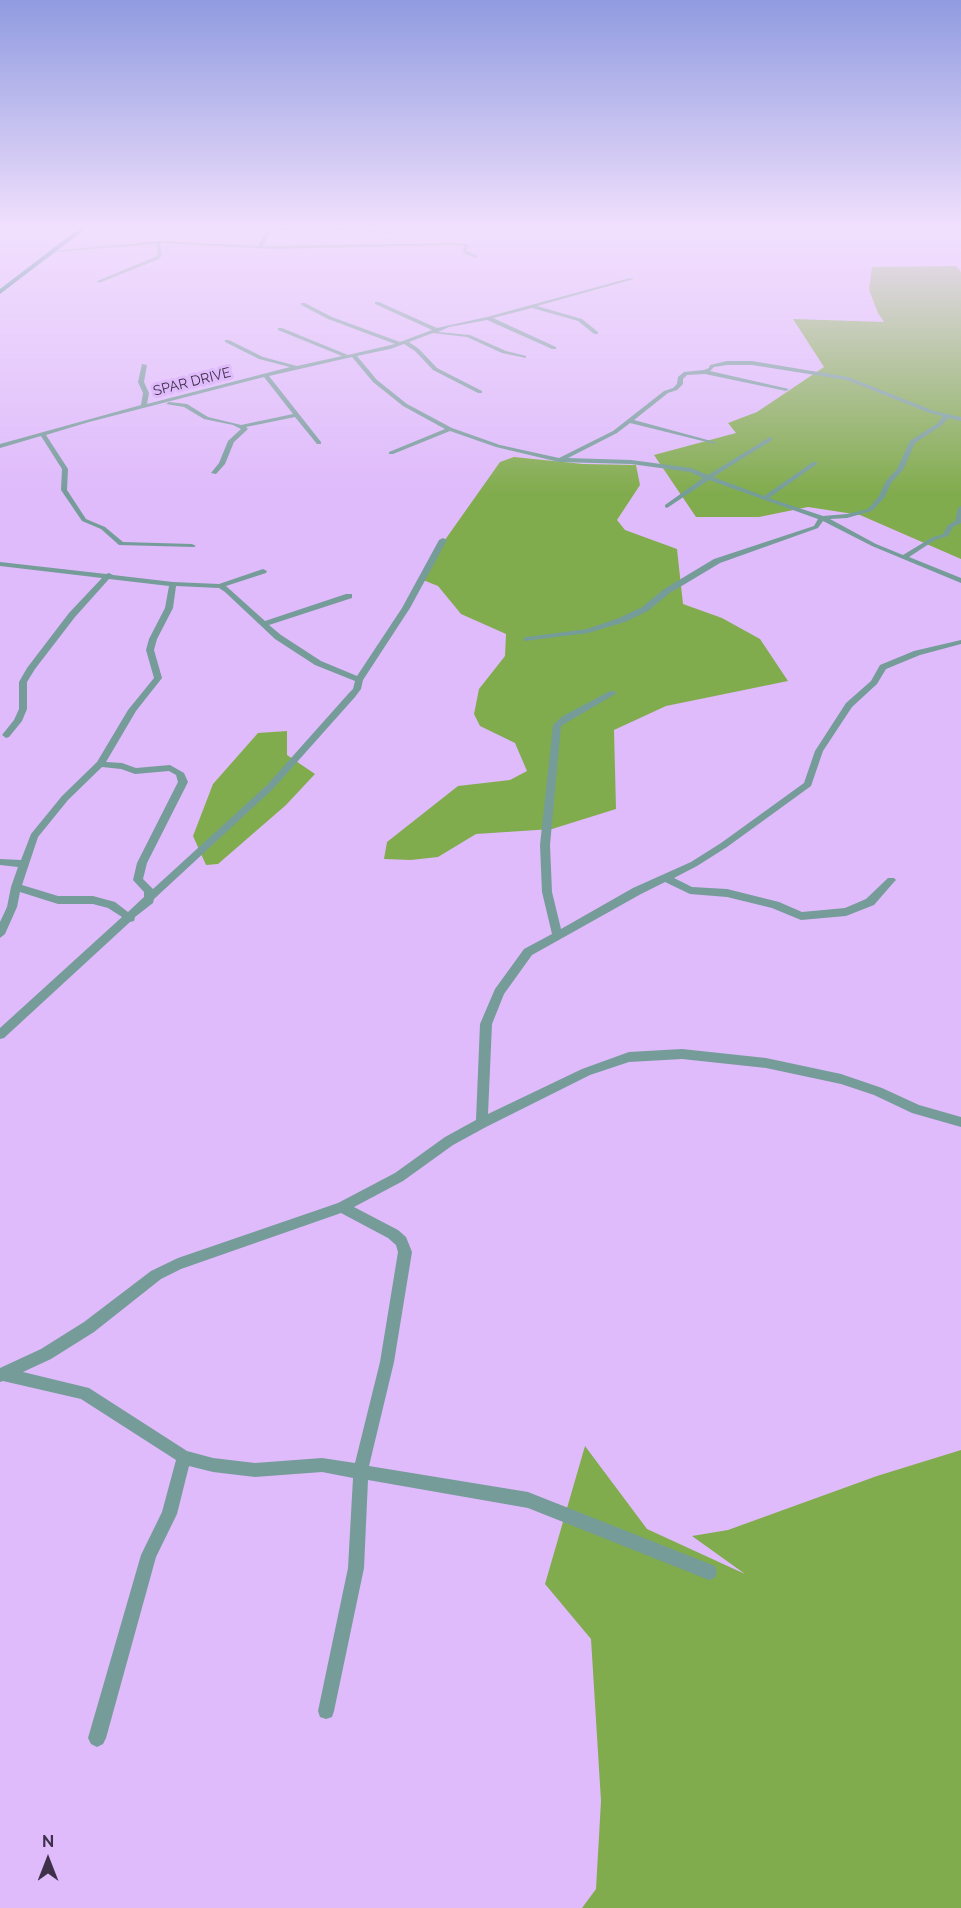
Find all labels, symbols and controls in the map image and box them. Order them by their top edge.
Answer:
street label: SPAR DRIVE [151,364,233,400]
north arrow [18,1830,78,1890]
text: N [42,1832,54,1851]

